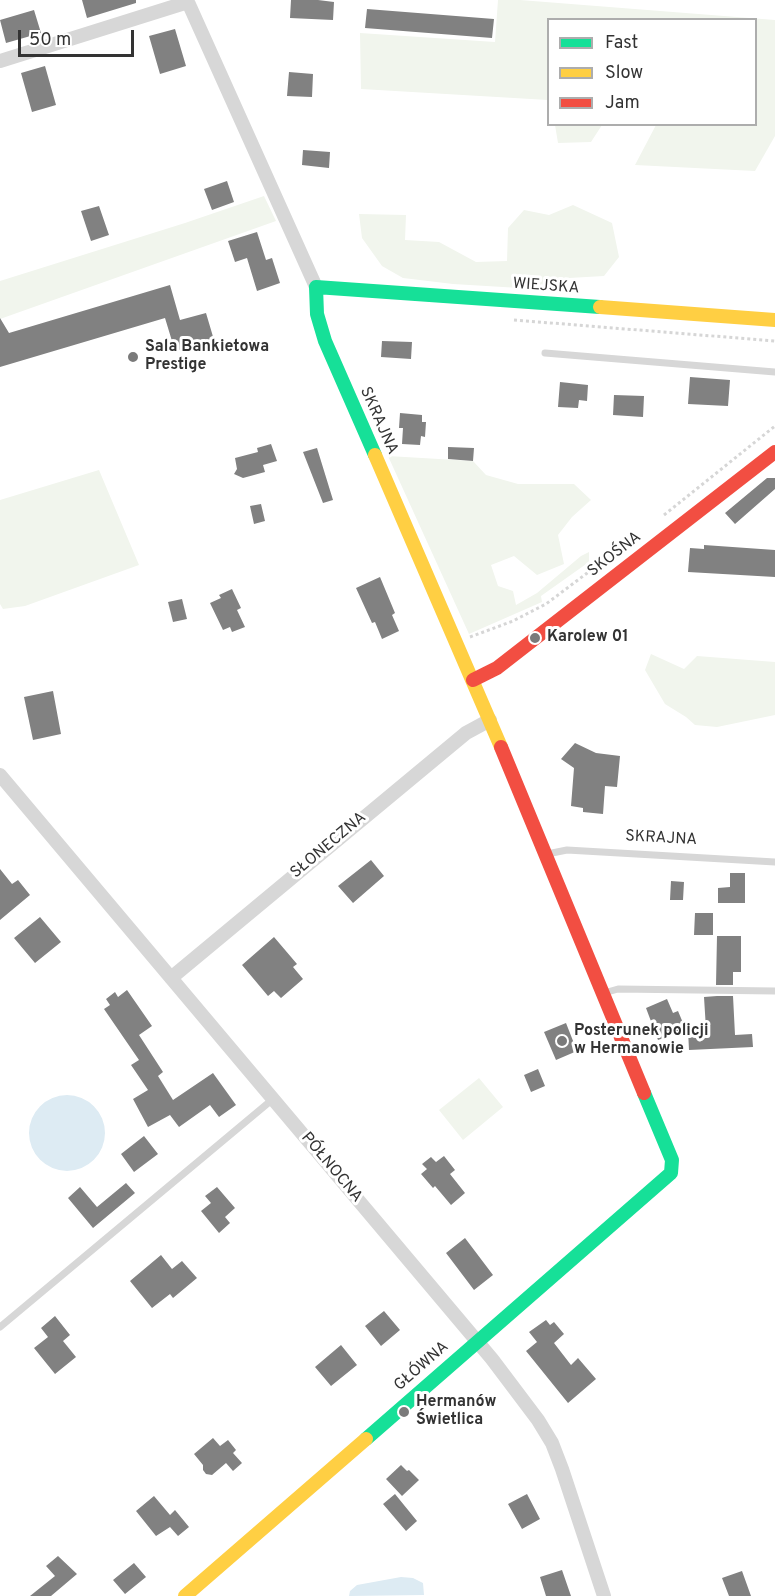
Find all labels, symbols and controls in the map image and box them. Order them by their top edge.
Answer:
scale bar [21,18,136,56]
legend [547,18,757,126]
text: 50 m [29,29,71,52]
text: Fast [605,32,638,55]
text: Slow [605,62,643,85]
text: Jam [605,92,640,115]
street label: WIEJSKA [512,275,580,299]
place label: Sala Bankietowa Prestige [145,338,269,376]
marker: Sala Bankietowa Prestige [126,350,140,364]
street label: SKRAJNA [355,384,401,458]
street label: SKOŚNA [584,528,646,582]
place label: Karolew 01 [547,628,629,648]
marker: Karolew 01 [528,631,542,645]
street label: SŁONECZNA [287,809,371,883]
street label: SKRAJNA [625,828,697,850]
place label: Posterunek policji w Hermanowie [574,1022,709,1060]
marker: Posterunek policji w Hermanowie [555,1034,569,1048]
street label: PÓŁNOCNA [296,1129,366,1207]
street label: GŁÓWNA [391,1338,453,1396]
place label: Hermanów Świetlica [416,1393,497,1431]
marker: Hermanów Świetlica [397,1405,411,1419]

